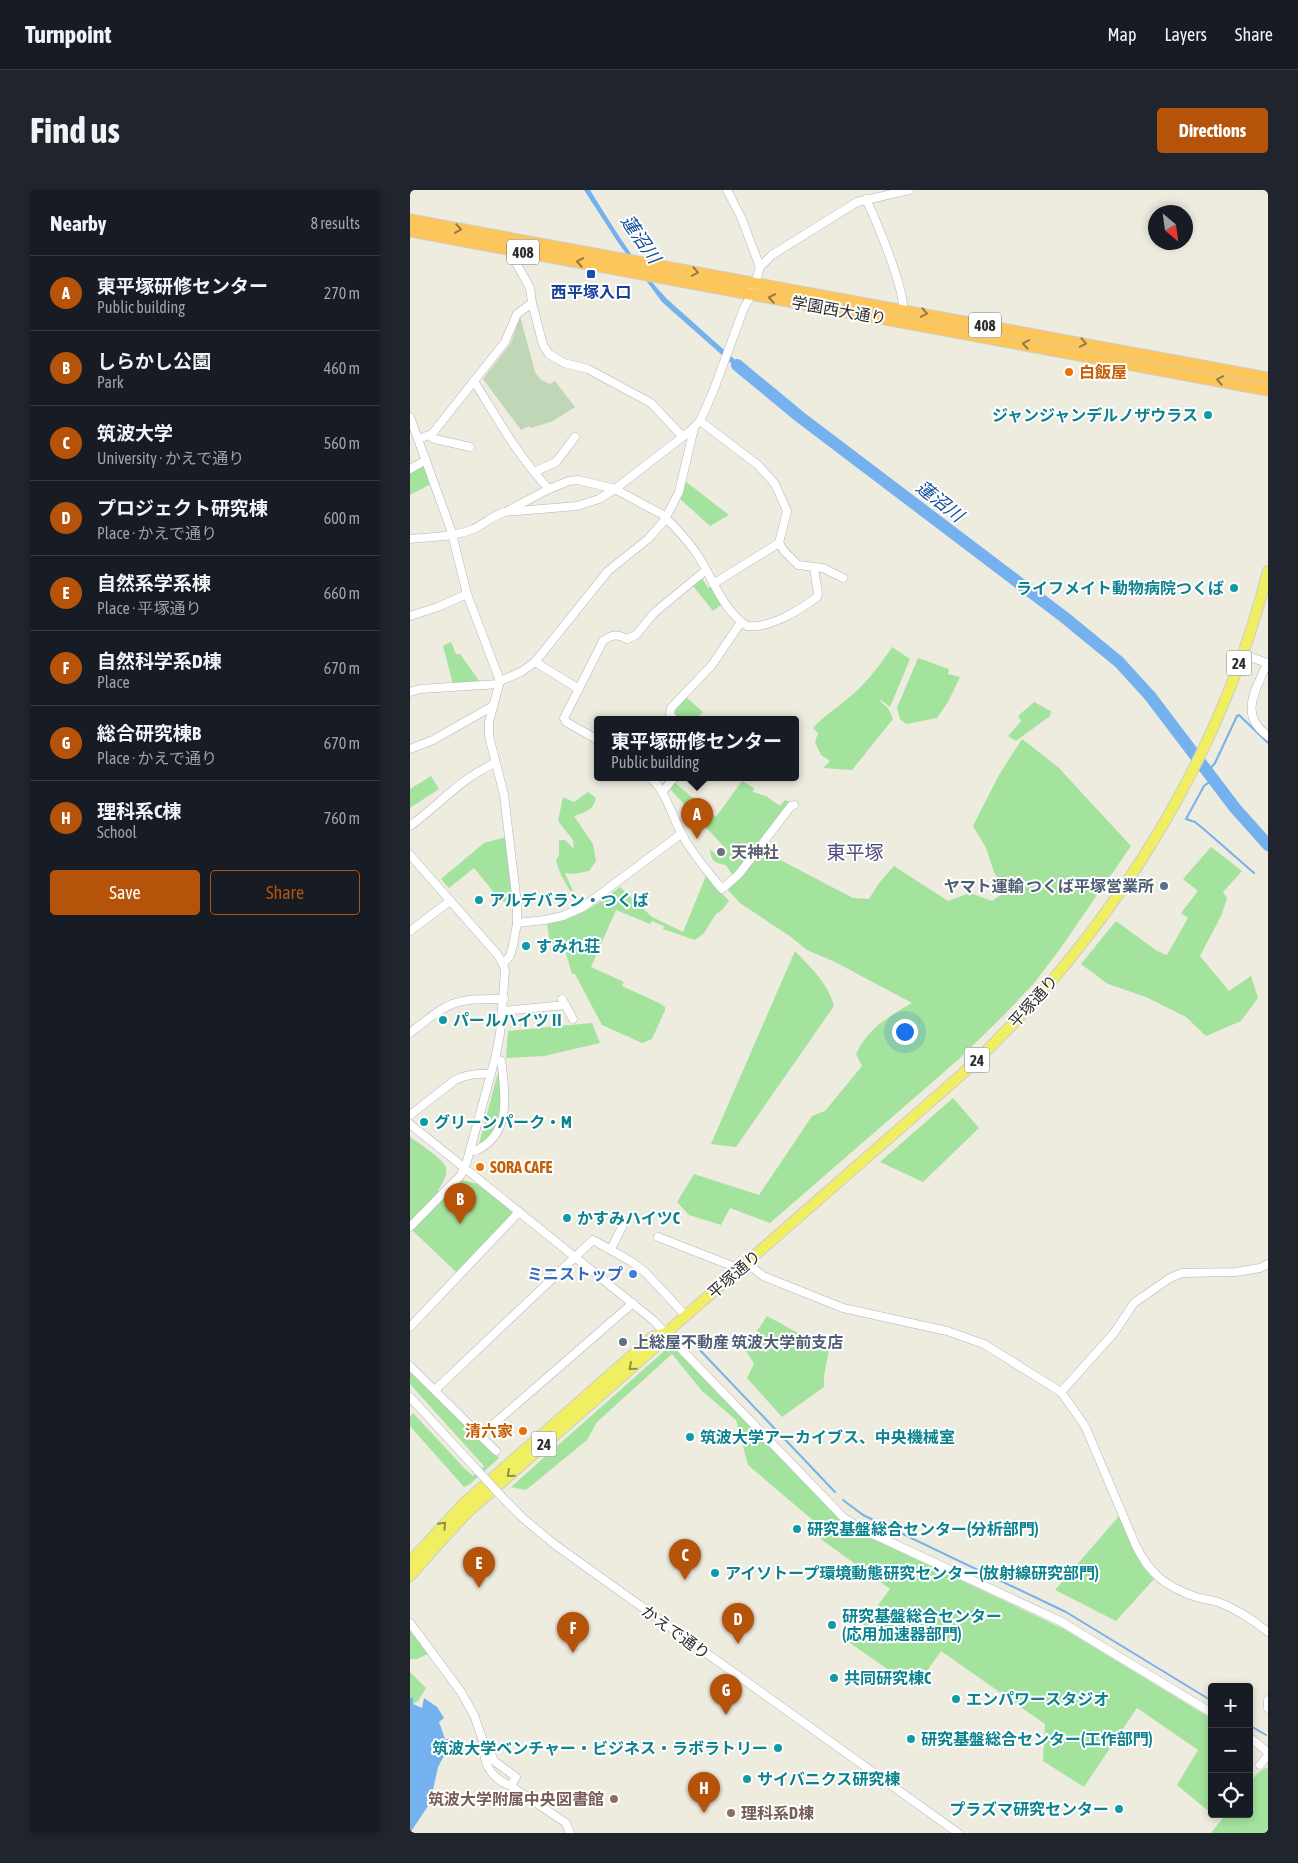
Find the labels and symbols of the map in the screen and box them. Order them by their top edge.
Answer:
north arrow [1148,205,1193,250]
water label: 蓮沼川 [617,211,666,269]
one-way arrow [454,223,462,233]
road number: 408 [507,240,539,264]
one-way arrow [576,258,584,268]
one-way arrow [691,266,699,276]
marker: 西平塚入口 [585,268,597,280]
place label: 西平塚入口 [551,283,631,301]
one-way arrow [768,293,776,303]
street label: 学園西大通り [790,293,888,327]
one-way arrow [919,308,928,318]
road number: 408 [969,312,1001,338]
one-way arrow [1079,338,1088,348]
one-way arrow [1022,340,1030,350]
place label: 白飯屋 [1079,363,1127,381]
marker: 白飯屋 [1063,366,1075,378]
one-way arrow [1216,375,1225,386]
place label: ジャンジャンデルノザウラス [992,406,1198,424]
marker: ジャンジャンデルノザウラス [1202,409,1214,421]
water label: 蓮沼川 [912,476,969,527]
place label: ライフメイト動物病院つくば [1016,579,1224,597]
marker: ライフメイト動物病院つくば [1228,582,1240,594]
road number: 24 [1226,650,1252,676]
pin: A [681,798,713,839]
district label: 東平塚 [826,841,884,863]
place label: 天神社 [731,843,779,861]
marker: 天神社 [715,846,727,858]
place label: ヤマト運輸 つくば平塚営業所 [944,877,1154,895]
marker: ヤマト運輸 つくば平塚営業所 [1158,880,1170,892]
place label: アルデバラン・つくば [489,891,649,909]
marker: アルデバラン・つくば [473,894,485,906]
place label: すみれ荘 [536,937,600,955]
marker: すみれ荘 [520,940,532,952]
street label: 平塚通り [1005,971,1061,1031]
place label: パールハイツⅡ [453,1011,565,1029]
marker: パールハイツⅡ [437,1014,449,1026]
your location [892,1019,918,1045]
road number: 24 [964,1048,990,1072]
place label: グリーンパーク・M [434,1113,572,1131]
marker: グリーンパーク・M [418,1116,430,1128]
place label: SORA CAFE [490,1158,553,1176]
marker: SORA CAFE [474,1161,486,1173]
pin: B [444,1183,476,1224]
place label: かすみハイツC [577,1209,681,1227]
marker: かすみハイツC [561,1212,573,1224]
street label: 平塚通り [704,1246,764,1302]
place label: ミニストップ [527,1265,623,1283]
marker: ミニストップ [627,1268,639,1280]
place label: 上総屋不動産 筑波大学前支店 [633,1333,843,1351]
marker: 上総屋不動産 筑波大学前支店 [617,1336,629,1348]
one-way arrow [629,1362,638,1370]
place label: 清六家 [465,1422,513,1440]
marker: 清六家 [517,1425,529,1437]
place label: 筑波大学アーカイブス、中央機械室 [700,1428,955,1446]
marker: 筑波大学アーカイブス、中央機械室 [684,1431,696,1443]
road number: 24 [532,1432,556,1456]
one-way arrow [506,1469,515,1478]
place label: 研究基盤総合センター(分析部門) [807,1520,1039,1538]
one-way arrow [437,1522,446,1531]
marker: 研究基盤総合センター(分析部門) [791,1523,803,1535]
pin: C [669,1539,701,1580]
pin: E [463,1547,495,1588]
place label: アイソトープ環境動態研究センター(放射線研究部門) [725,1564,1099,1582]
marker: アイソトープ環境動態研究センター(放射線研究部門) [709,1567,721,1579]
street label: かえで通り [639,1601,713,1663]
pin: D [722,1603,754,1644]
place label: 研究基盤総合センター (応用加速器部門) [842,1607,1002,1643]
pin: F [557,1612,589,1653]
marker: 研究基盤総合センター (応用加速器部門) [826,1619,838,1631]
place label: 共同研究棟C [844,1669,932,1687]
marker: 共同研究棟C [828,1672,840,1684]
pin: G [710,1674,742,1715]
place label: エンパワースタジオ [966,1690,1109,1708]
marker: エンパワースタジオ [950,1693,962,1705]
place label: 研究基盤総合センター(工作部門) [921,1730,1153,1748]
marker: 研究基盤総合センター(工作部門) [905,1733,917,1745]
place label: 筑波大学ベンチャー・ビジネス・ラボラトリー [432,1739,768,1757]
marker: 筑波大学ベンチャー・ビジネス・ラボラトリー [772,1742,784,1754]
place label: サイバニクス研究棟 [757,1770,900,1788]
pin: H [688,1772,720,1813]
marker: サイバニクス研究棟 [741,1773,753,1785]
place label: 筑波大学附属中央図書館 [428,1790,604,1808]
marker: 筑波大学附属中央図書館 [608,1793,620,1805]
place label: プラズマ研究センター [949,1800,1109,1818]
marker: プラズマ研究センター [1113,1803,1125,1815]
place label: 理科系D棟 [741,1804,814,1822]
marker: 理科系D棟 [725,1807,737,1819]

